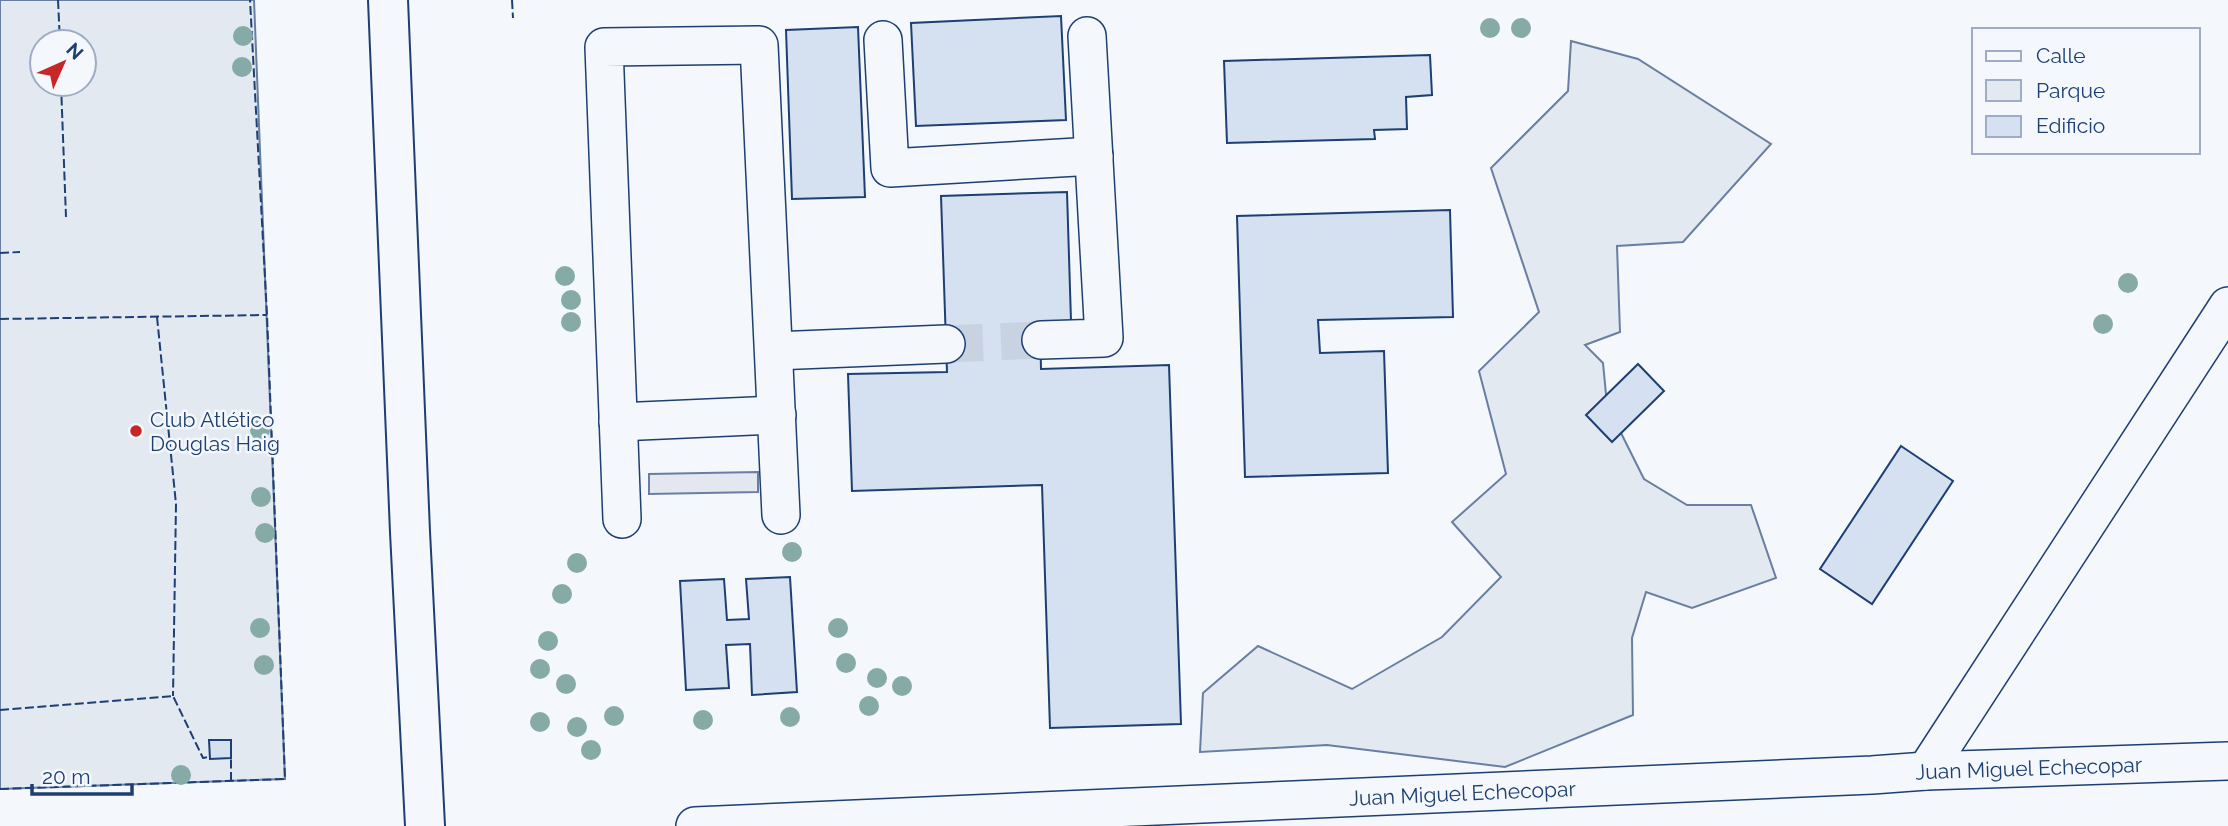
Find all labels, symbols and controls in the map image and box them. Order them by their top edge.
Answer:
north arrow [28,28,98,98]
legend [1972,28,2200,154]
text: N [62,38,88,64]
text: Calle [2036,43,2086,68]
text: Parque [2036,78,2105,103]
text: Edificio [2036,113,2105,138]
place label: Club Atlético Douglas Haig [150,407,280,456]
marker: Club Atlético Douglas Haig [128,423,144,439]
street label: Juan Miguel Echecopar [1914,751,2143,784]
scale bar [32,752,131,796]
text: 20 m [42,764,90,789]
street label: Juan Miguel Echecopar [1348,775,1577,810]

